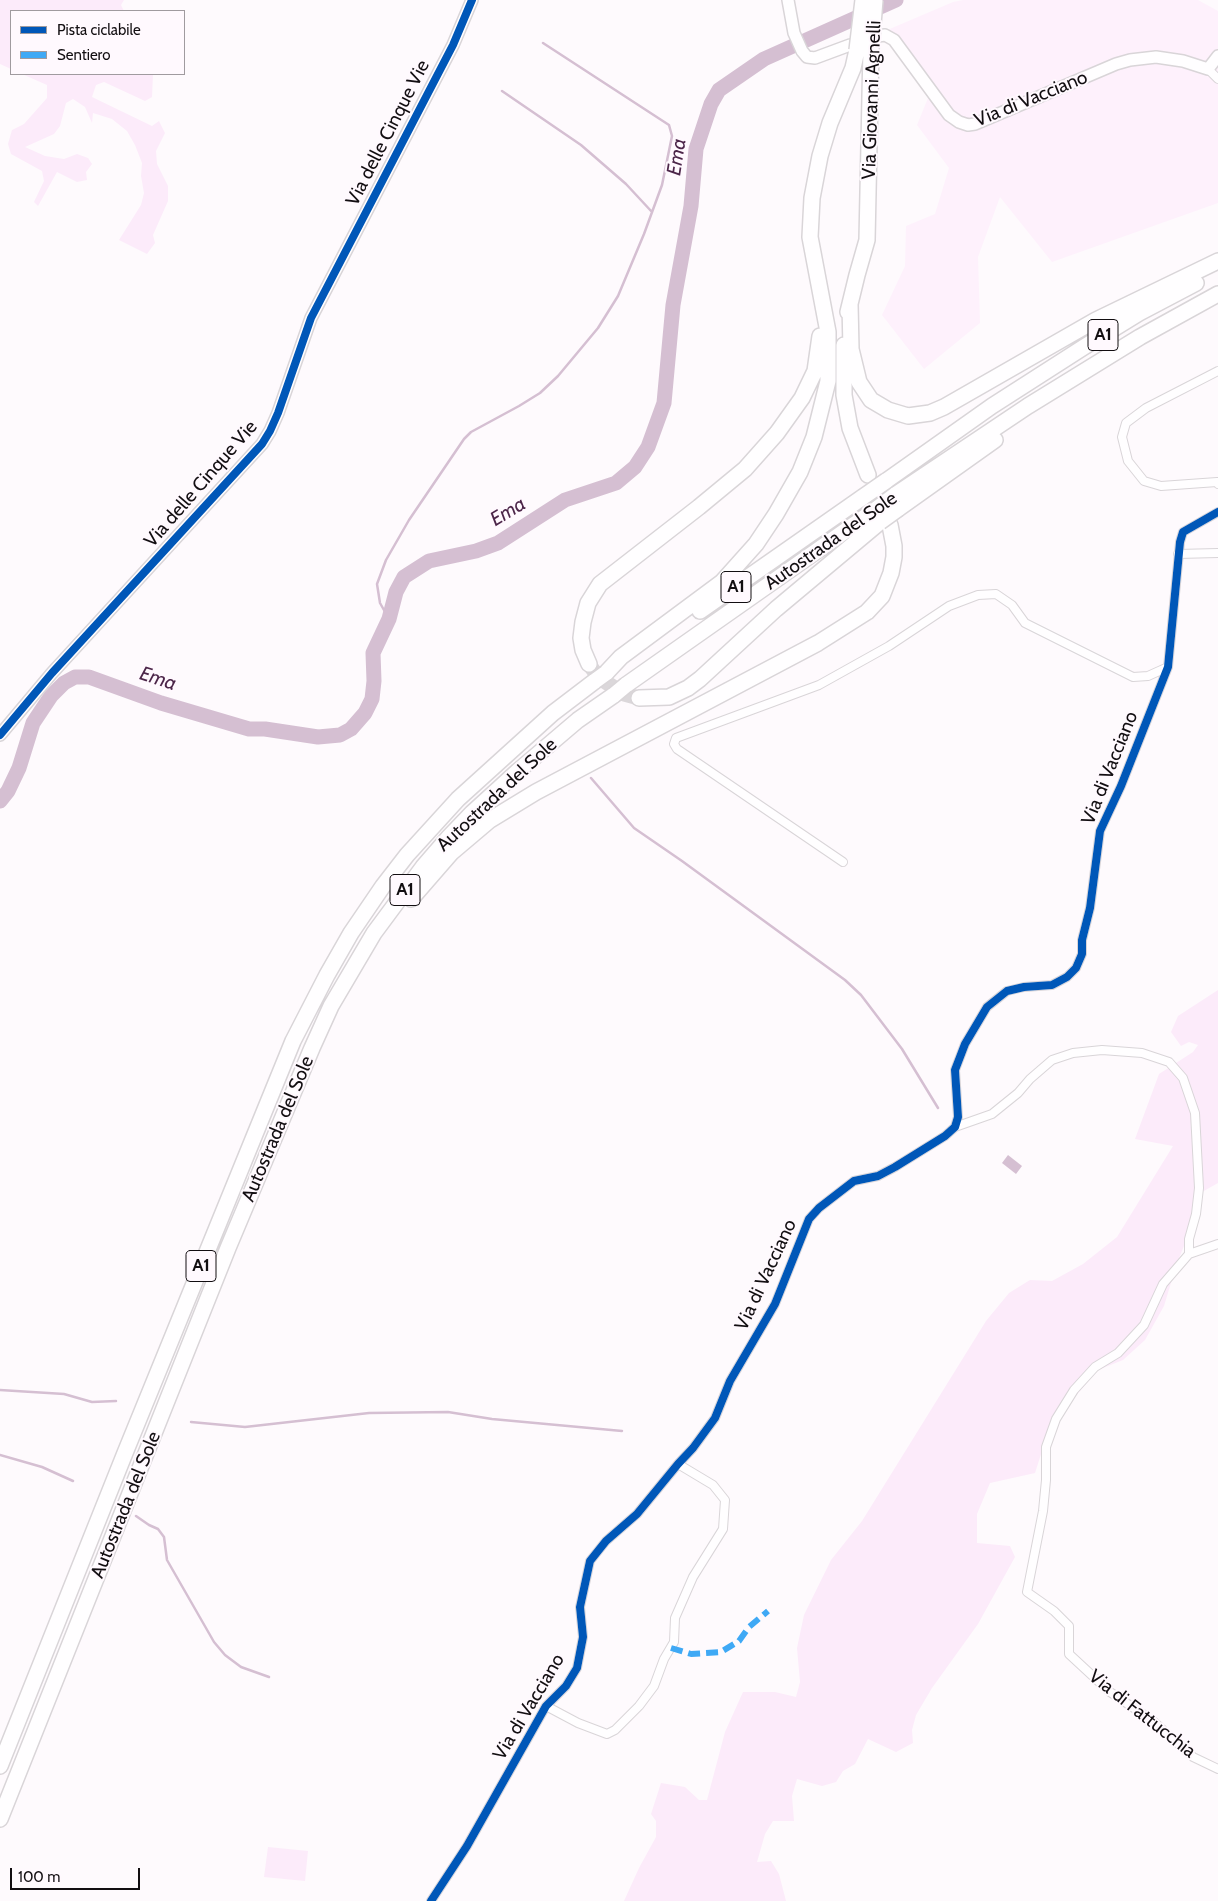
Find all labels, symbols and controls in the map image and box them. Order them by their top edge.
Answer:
legend [10,10,185,75]
street label: Via Giovanni Agnelli [858,20,886,180]
text: Pista ciclabile [57,21,141,39]
text: Sentiero [57,46,110,64]
street label: Via delle Cinque Vie [341,56,435,210]
street label: Via di Vacciano [971,66,1091,132]
water label: Ema [662,137,692,177]
road number: A1 [1088,320,1118,350]
street label: Via delle Cinque Vie [140,416,262,552]
street label: Autostrada del Sole [761,487,901,595]
water label: Ema [486,492,530,532]
road number: A1 [721,572,751,602]
water label: Ema [137,662,179,696]
street label: Via di Vacciano [1077,708,1143,828]
street label: Autostrada del Sole [432,733,562,857]
road number: A1 [390,874,420,906]
street label: Autostrada del Sole [237,1053,319,1205]
street label: Via di Vacciano [730,1216,802,1334]
road number: A1 [186,1250,216,1282]
street label: Autostrada del Sole [86,1428,166,1582]
street label: Via di Vacciano [488,1650,570,1764]
street label: Via di Fattucchia [1084,1665,1200,1763]
scale bar [12,1858,142,1890]
text: 100 m [18,1868,60,1886]

